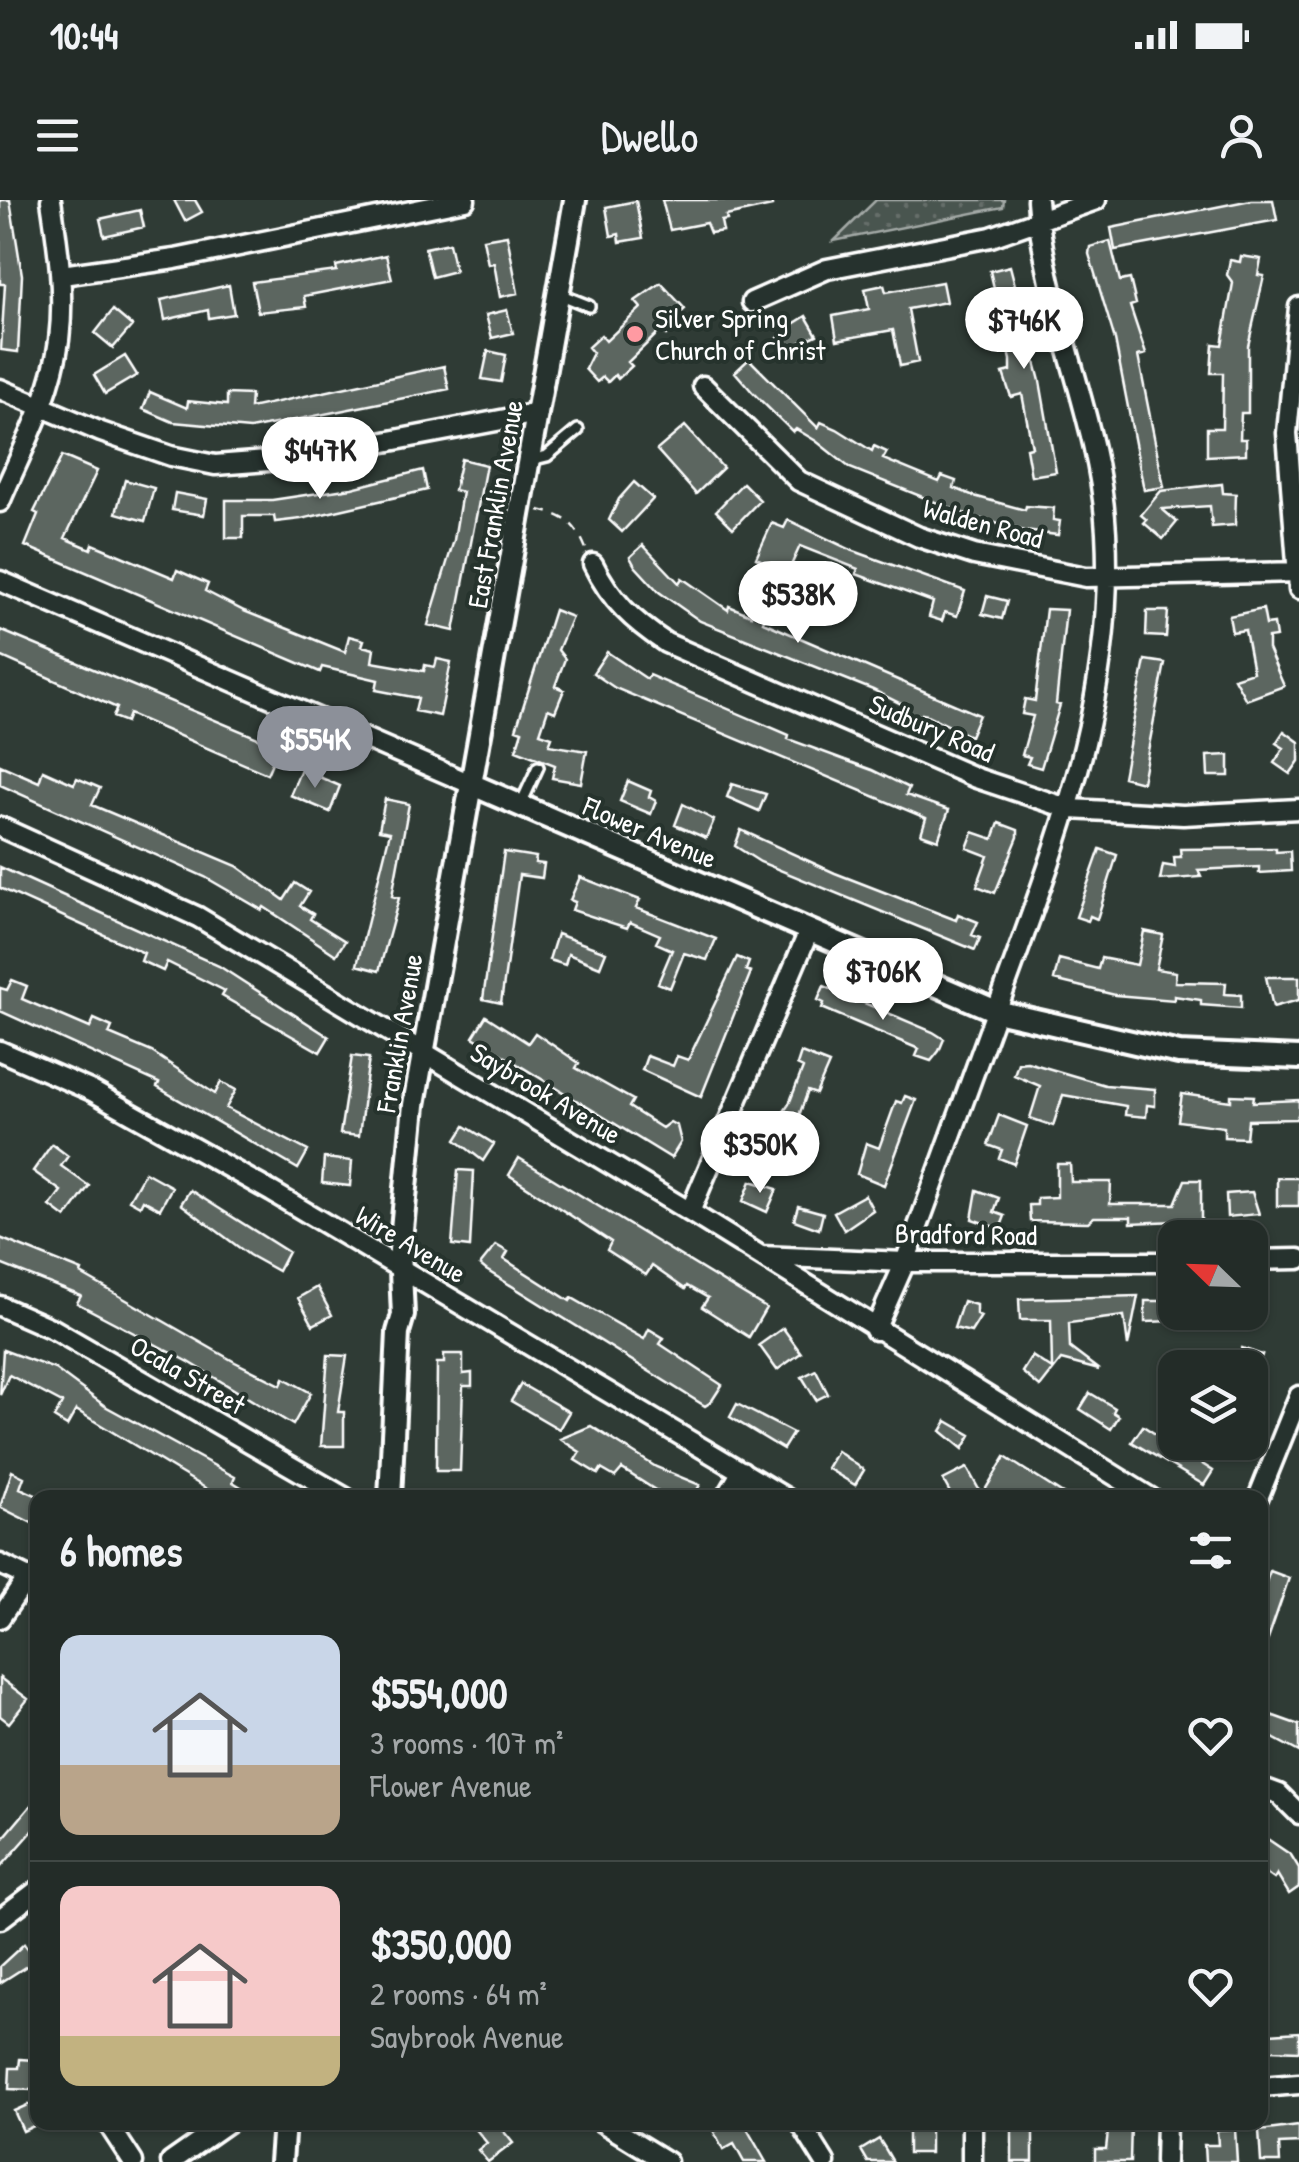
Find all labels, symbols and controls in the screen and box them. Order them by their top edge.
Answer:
text: 10:44 [50,9,118,61]
text: Dwello [601,105,698,166]
icon: menu [30,108,85,163]
icon: person [1214,108,1269,163]
pin: $746K [954,287,1094,372]
text: $746K [987,298,1061,341]
place label: Silver Spring Church of Christ [655,299,826,369]
marker: Silver Spring Church of Christ [624,323,646,345]
street label: East Franklin Avenue [458,397,532,611]
pin: $447K [250,417,390,502]
text: $447K [284,428,356,471]
street label: Walden Road [919,489,1047,557]
pin: $538K [728,561,868,646]
text: $538K [761,572,835,615]
street label: Sudbury Road [864,685,1001,771]
pin: $554K [245,706,385,791]
text: $554K [279,717,351,760]
street label: Flower Avenue [576,786,723,877]
pin: $706K [813,938,953,1023]
text: $706K [845,949,921,992]
street label: Franklin Avenue [366,951,432,1116]
street label: Saybrook Avenue [464,1033,628,1153]
pin: $350K [690,1111,830,1196]
text: $350K [722,1122,798,1165]
street label: Wire Avenue [349,1196,473,1292]
street label: Bradford Road [895,1214,1038,1254]
north arrow [1158,1220,1268,1330]
map controls [1158,1220,1268,1460]
street label: Ocala Street [123,1327,253,1423]
button: layers [1158,1350,1268,1460]
text: 6 homes [60,1522,182,1579]
icon: filters [1183,1523,1238,1578]
text: $554,000 [370,1664,508,1721]
icon: home [140,1675,260,1795]
icon: heart [1183,1708,1238,1763]
text: 3 rooms · 107 m² [370,1721,563,1764]
text: Flower Avenue [370,1764,532,1807]
text: $350,000 [370,1915,512,1972]
icon: home [140,1926,260,2046]
icon: heart [1183,1959,1238,2014]
text: 2 rooms · 64 m² [370,1972,547,2015]
text: Saybrook Avenue [370,2015,564,2058]

